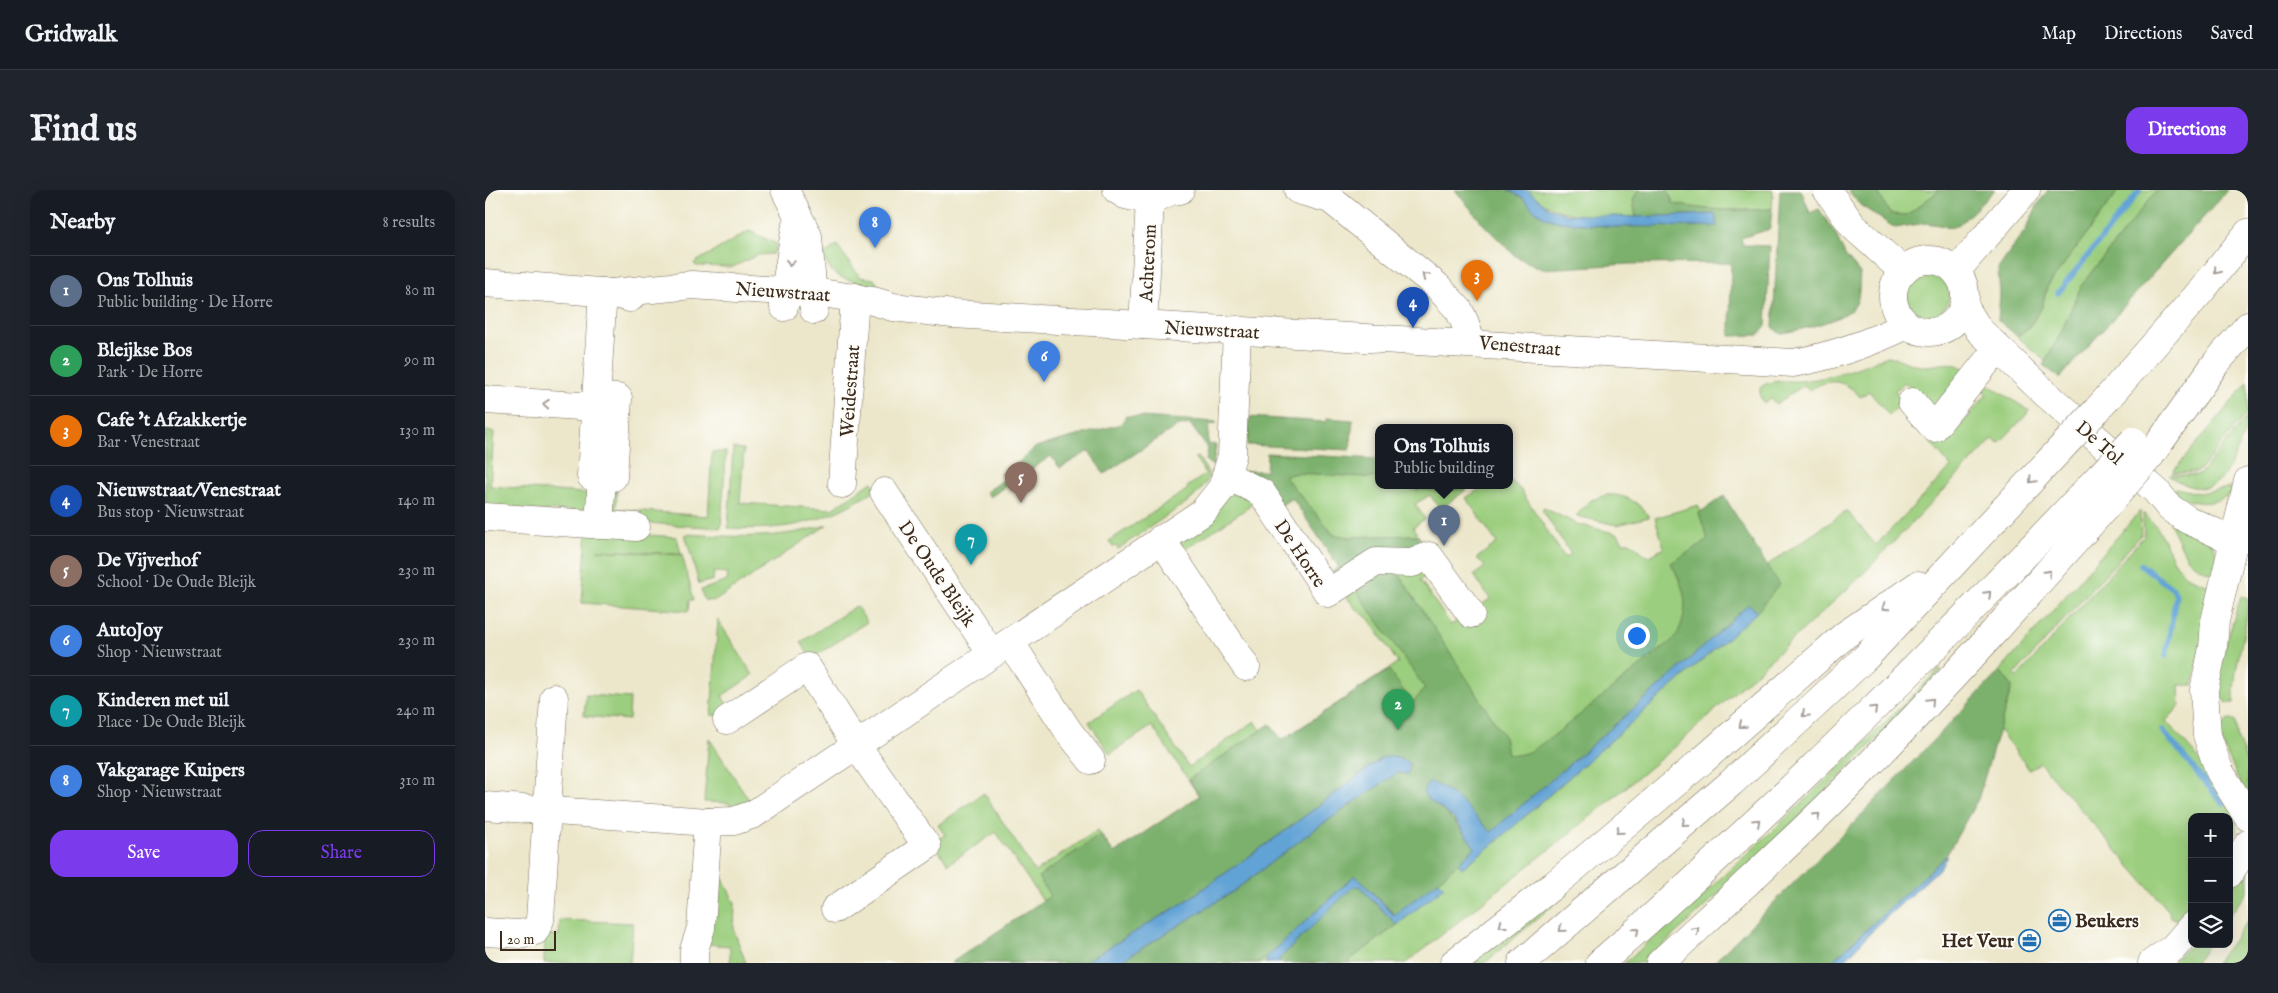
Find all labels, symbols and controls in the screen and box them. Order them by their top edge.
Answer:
text: Gridwalk [25,19,117,50]
text: Map [2042,23,2076,46]
text: Directions [2104,23,2182,46]
text: Saved [2210,23,2253,46]
button: Directions [2126,107,2248,154]
text: Find us [30,108,137,153]
pin: 8 [859,207,891,248]
text: Nearby [50,209,115,236]
text: 8 results [383,213,435,233]
street label: Achterom [1135,223,1163,304]
one-way arrow [785,258,795,267]
pin: 3 [1461,260,1493,301]
one-way arrow [2215,265,2223,274]
text: Ons Tolhuis [97,269,193,293]
one-way arrow [1422,273,1431,281]
street label: Nieuwstraat [734,278,832,308]
text: 1 [63,281,69,301]
text: 80 m [405,281,435,301]
pin: 4 [1397,287,1429,328]
text: Public building · De Horre [97,293,273,313]
street label: Nieuwstraat [1164,317,1261,346]
street label: Venestraat [1477,331,1562,363]
text: Bleijkse Bos [97,339,192,363]
pin: 6 [1028,341,1060,382]
street label: Weidestraat [836,344,866,438]
text: 2 [62,351,70,371]
text: 90 m [404,351,435,371]
text: Park · De Horre [97,363,203,383]
one-way arrow [542,399,550,410]
text: Cafe 't Afzakkertje [97,409,247,433]
street label: De Tol [2070,416,2128,471]
text: 3 [63,421,69,441]
text: 130 m [399,421,435,441]
popup [1375,424,1513,489]
text: Bar · Venestraat [97,433,200,453]
text: Ons Tolhuis [1394,435,1490,459]
text: Public building [1394,459,1494,479]
pin: 5 [1005,462,1037,503]
one-way arrow [2029,475,2038,484]
text: Nieuwstraat/Venestraat [97,479,281,503]
text: 4 [62,491,70,511]
text: 140 m [397,491,435,511]
text: Bus stop · Nieuwstraat [97,503,244,523]
pin: 1 [1428,505,1460,546]
street label: De Horre [1268,515,1331,593]
street label: De Oude Bleijk [892,516,981,632]
pin: 7 [955,524,987,565]
text: De Vijverhof [97,549,198,573]
text: 5 [63,561,69,581]
text: 230 m [398,561,435,581]
one-way arrow [2042,569,2051,578]
text: School · De Oude Bleijk [97,573,256,593]
one-way arrow [1982,591,1991,600]
one-way arrow [1881,601,1890,611]
text: AutoJoy [97,619,163,643]
your location [1624,623,1650,649]
text: 6 [63,631,69,651]
text: 230 m [398,631,435,651]
text: Shop · Nieuwstraat [97,643,222,663]
text: Kinderen met uil [97,689,229,713]
pin: 2 [1382,689,1414,730]
one-way arrow [1925,697,1934,706]
text: 7 [62,701,70,721]
text: 240 m [396,701,435,721]
one-way arrow [1868,706,1877,715]
one-way arrow [1802,708,1811,717]
text: Place · De Oude Bleijk [97,713,246,733]
one-way arrow [1739,719,1748,728]
text: Vakgarage Kuipers [97,759,245,783]
text: 8 [63,771,69,791]
text: 310 m [399,771,435,791]
text: Shop · Nieuwstraat [97,783,222,803]
one-way arrow [1811,813,1820,822]
map controls [2188,813,2233,948]
button: + [2188,813,2233,858]
one-way arrow [1681,818,1690,827]
one-way arrow [1751,819,1760,828]
one-way arrow [1615,825,1624,834]
button: Save [50,830,238,877]
button: Share [248,830,435,877]
button: − [2188,858,2233,903]
button: layers [2188,903,2233,948]
office icon: Beukers [2047,908,2071,932]
place label: Beukers [2075,910,2139,934]
one-way arrow [1499,920,1508,929]
one-way arrow [1558,923,1567,932]
one-way arrow [1690,927,1699,936]
scale bar [500,928,556,951]
one-way arrow [1631,928,1640,937]
office icon: Het Veur [2018,928,2042,952]
place label: Het Veur [1942,930,2015,954]
text: 20 m [507,931,534,949]

